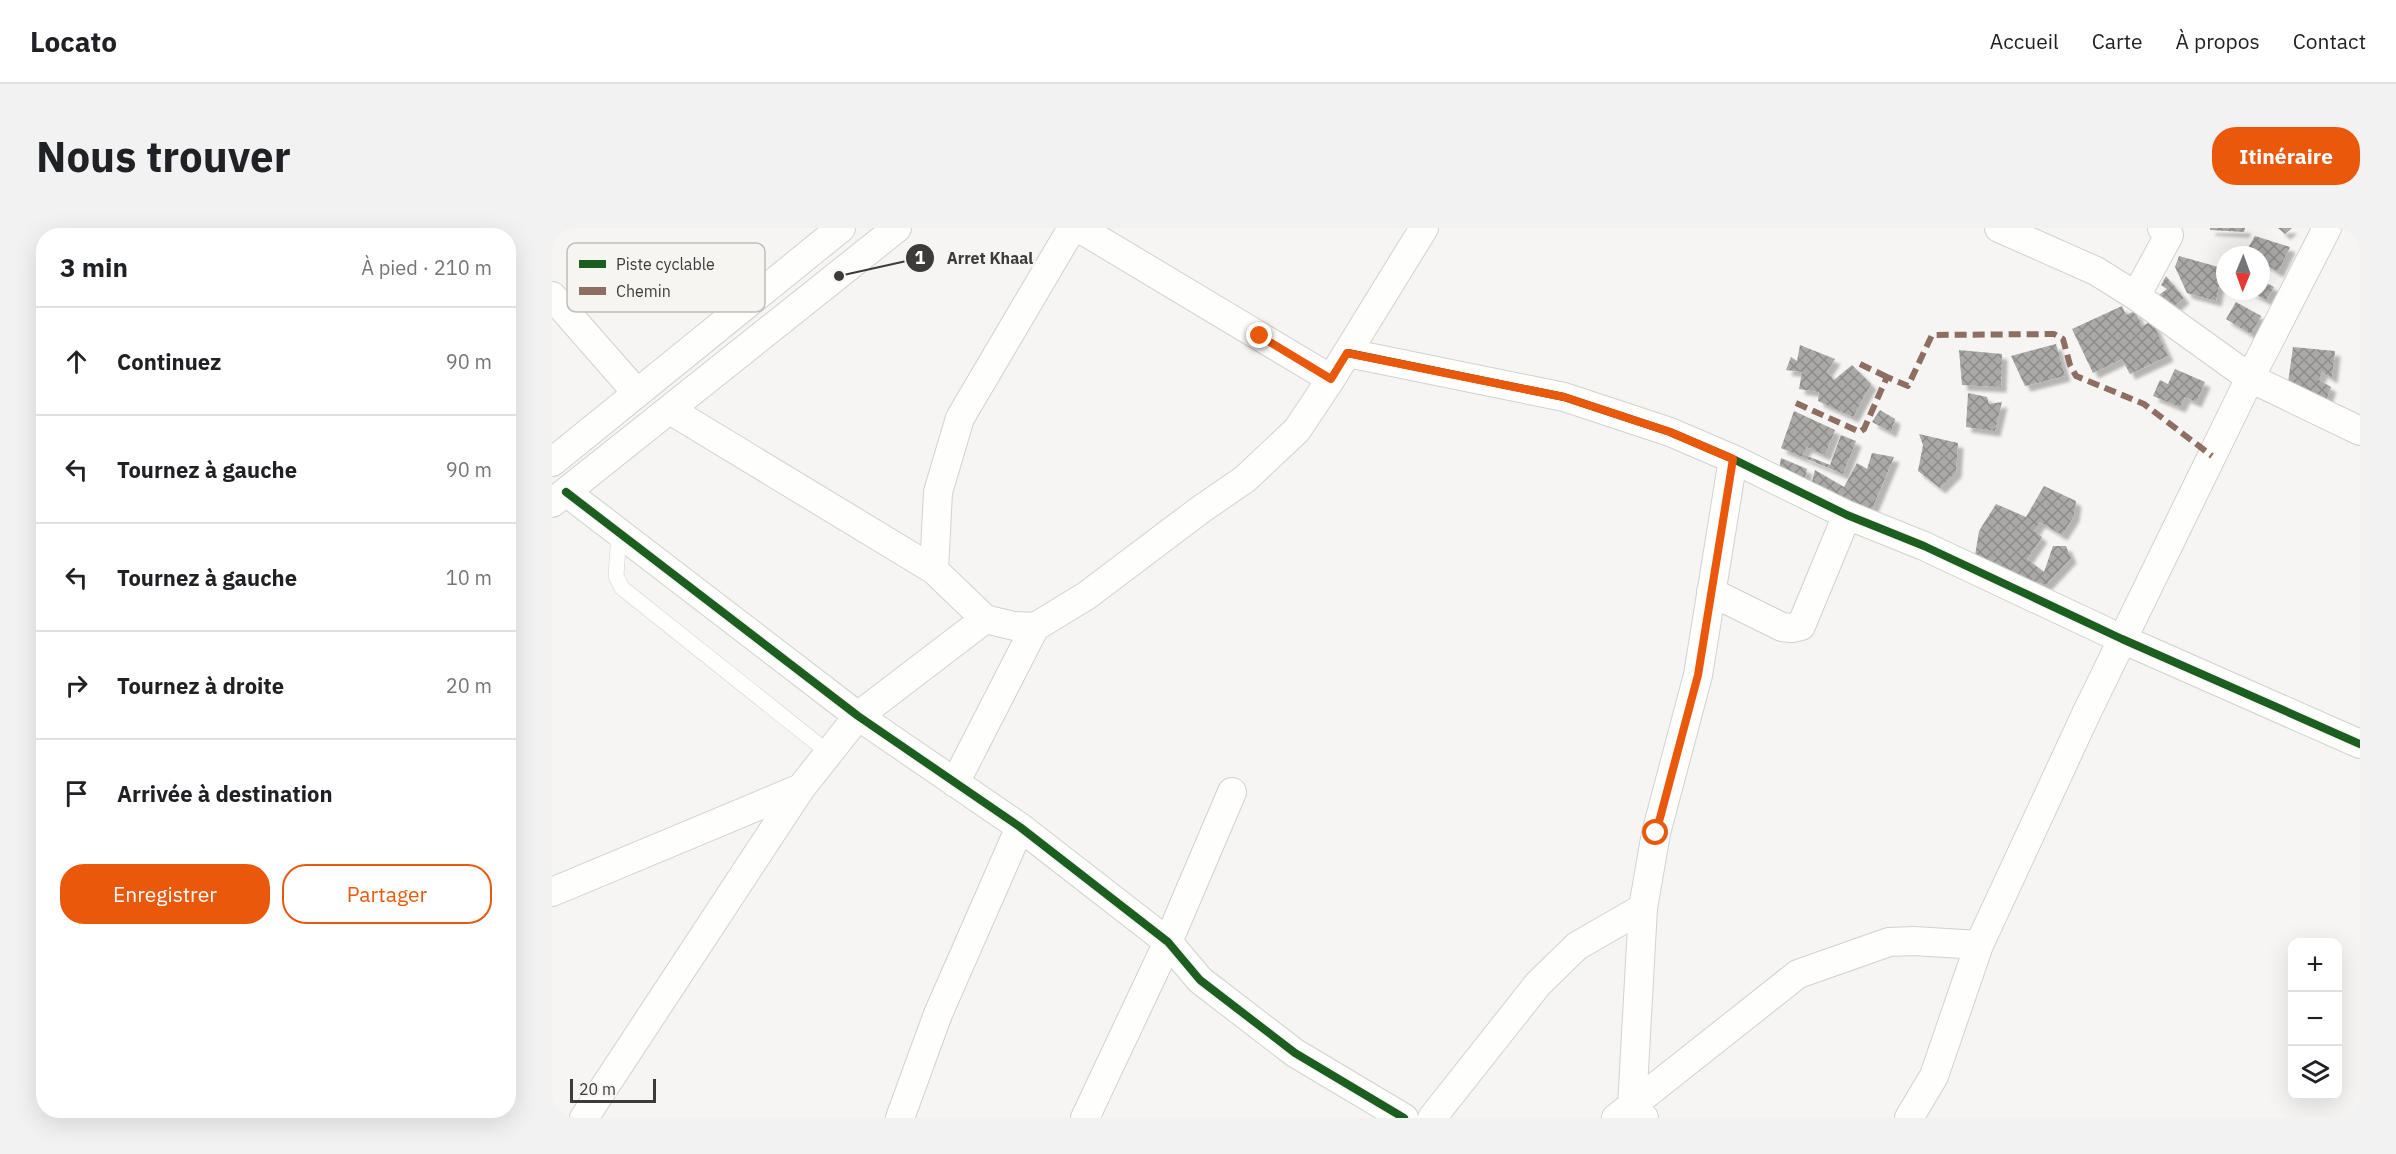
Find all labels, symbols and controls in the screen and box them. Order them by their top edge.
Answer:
text: Locato [30,23,117,60]
text: Accueil [1990,27,2059,55]
text: Carte [2092,27,2143,55]
text: À propos [2176,27,2260,55]
text: Contact [2293,27,2366,55]
button: Itinéraire [2212,127,2360,185]
text: Nous trouver [36,129,291,184]
callout: Arret Khaal [905,241,1045,275]
legend [567,243,765,312]
text: 1 [915,246,926,269]
north arrow [2216,246,2270,300]
text: Arret Khaal [947,248,1033,268]
text: 3 min [60,250,128,284]
text: À pied · 210 m [361,254,492,281]
text: Piste cyclable [616,254,715,274]
text: Chemin [616,281,671,301]
route end [1246,322,1272,348]
icon: ahead [60,345,93,378]
text: Continuez [117,347,221,376]
text: 90 m [446,348,492,375]
icon: left [60,453,93,486]
text: Tournez à gauche [117,455,297,484]
text: 90 m [446,456,492,483]
icon: left [60,561,93,594]
text: Tournez à gauche [117,563,297,592]
text: 10 m [446,564,492,591]
icon: right [60,669,93,702]
text: Tournez à droite [117,671,284,700]
text: 20 m [446,672,492,699]
icon: arrive [60,777,93,810]
text: Arrivée à destination [117,779,333,808]
route start [1642,819,1668,845]
button: Enregistrer [60,864,270,924]
button: Partager [282,864,492,924]
map controls [2288,938,2342,1100]
button: + [2288,938,2342,992]
button: − [2288,992,2342,1046]
button: layers [2288,1046,2342,1100]
scale bar [570,1076,656,1104]
text: 20 m [579,1079,616,1099]

